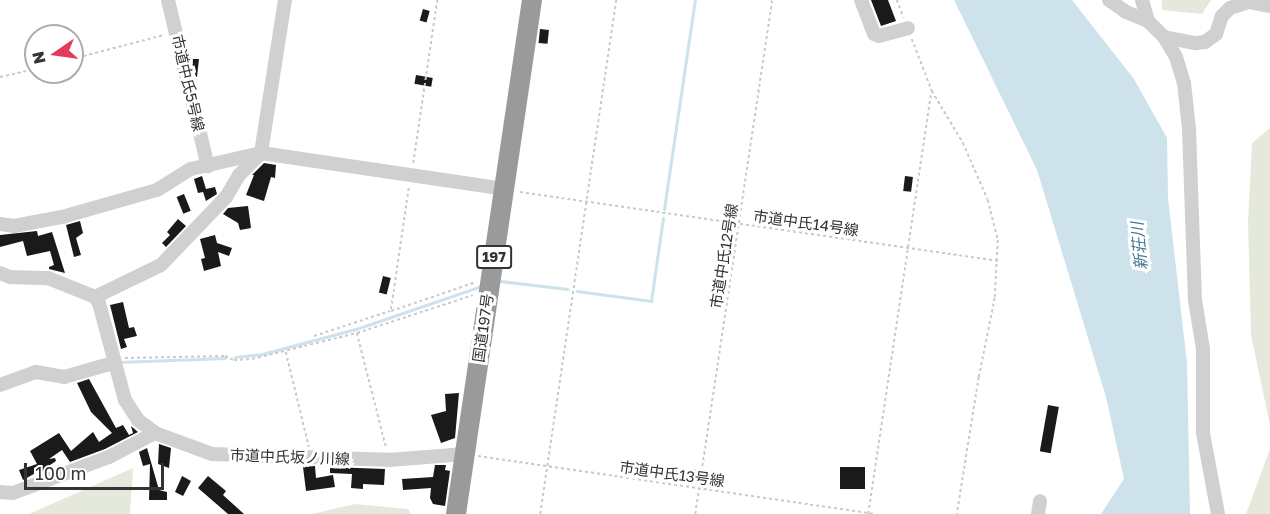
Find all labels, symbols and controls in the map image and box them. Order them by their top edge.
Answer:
north arrow [24,24,84,84]
street label: 市道中氏5号線 [168,33,208,133]
text: N [27,49,50,66]
street label: 市道中氏12号線 [707,202,741,310]
street label: 市道中氏14号線 [752,207,860,239]
water label: 新荘川 [1127,221,1151,271]
road number: 197 [476,246,512,268]
street label: 国道197号 [469,292,497,364]
street label: 市道中氏坂ノ川線 [230,446,350,468]
scale bar [27,451,166,489]
street label: 市道中氏13号線 [618,458,726,490]
text: 100 m [35,462,86,484]

